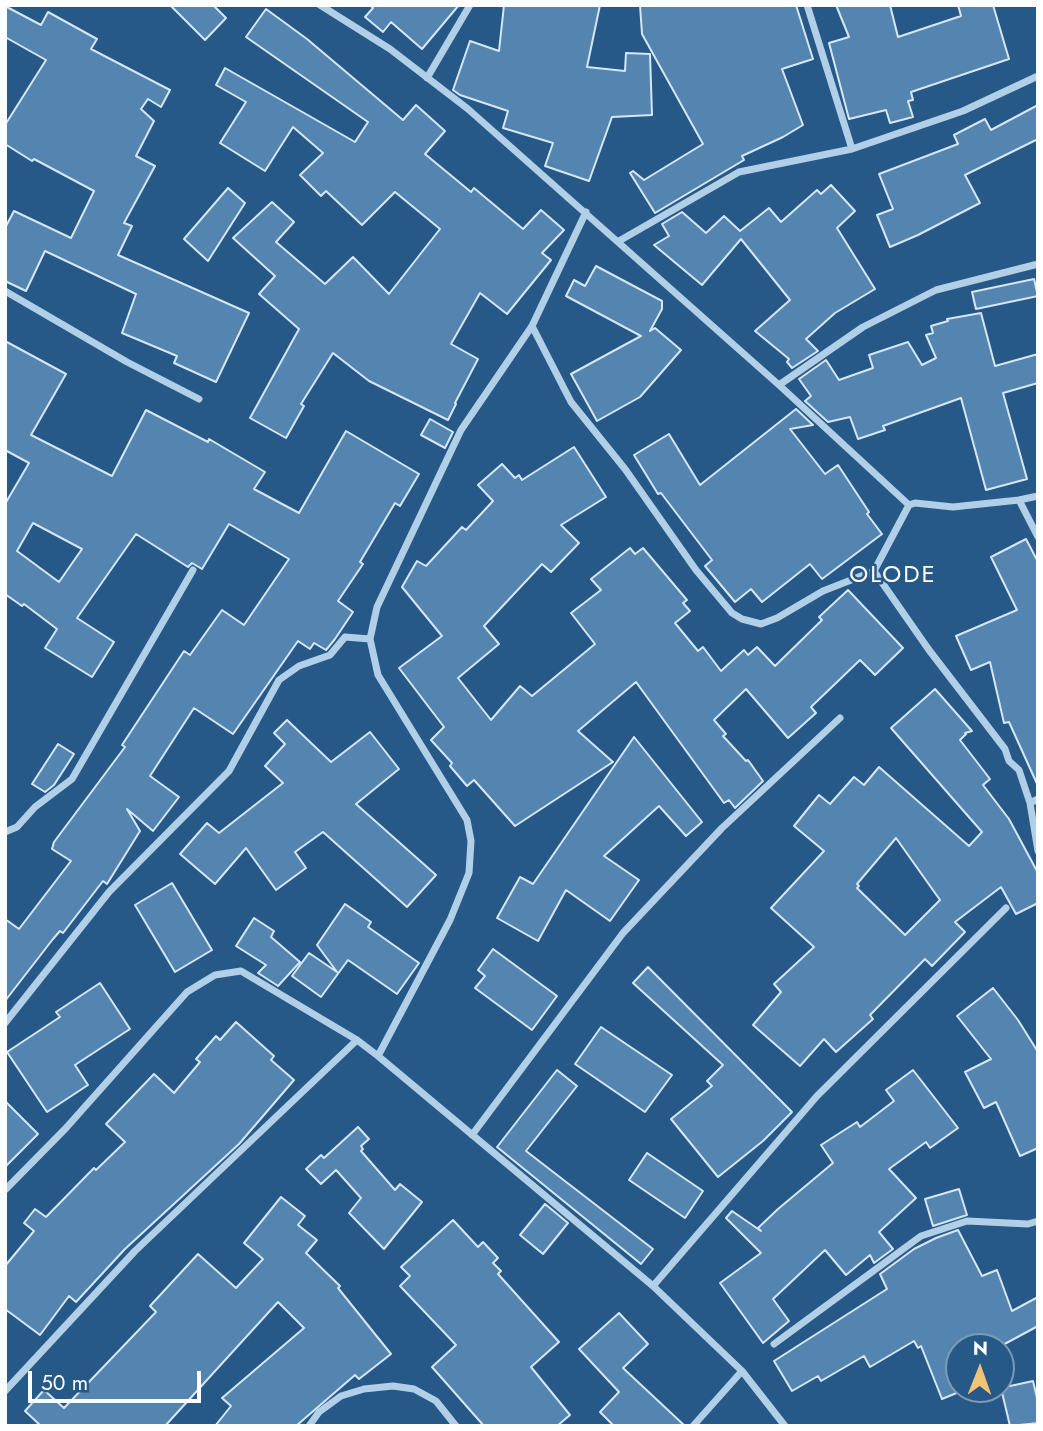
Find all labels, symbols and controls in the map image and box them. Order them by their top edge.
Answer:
district label: OLODE [850,562,936,590]
north arrow [945,1333,1015,1403]
text: N [973,1335,988,1362]
scale bar [32,1358,205,1402]
text: 50 m [41,1368,88,1398]

